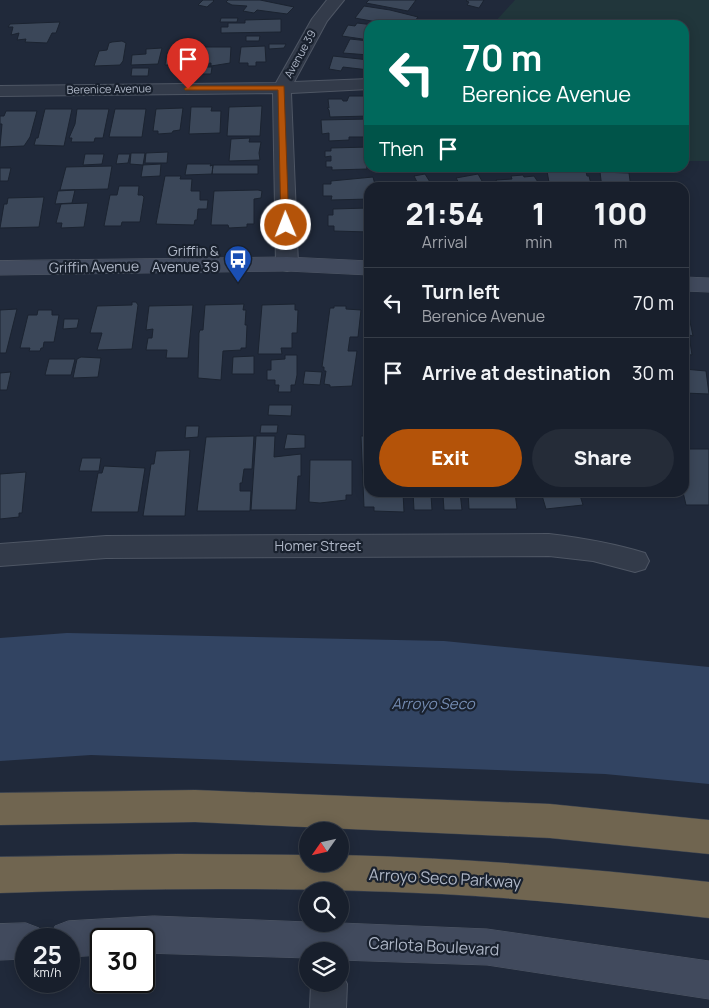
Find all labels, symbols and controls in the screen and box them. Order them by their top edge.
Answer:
street label: Avenue 39 [280,27,319,80]
text: 70 m [462,34,542,82]
pin [167,38,209,89]
icon: left [379,40,444,105]
icon: arrive [174,45,202,73]
text: Berenice Avenue [462,79,631,109]
street label: Berenice Avenue [67,80,152,97]
icon: arrive [434,135,462,163]
text: Then [379,136,424,162]
text: 21:54 [405,193,484,234]
text: 1 [532,193,546,234]
text: 100 [594,193,648,234]
position arrow [259,198,311,250]
text: Arrival [422,231,468,253]
text: min [525,231,552,253]
text: m [614,231,627,253]
place label: Griffin & Avenue 39 [152,241,219,276]
bus stop icon: Griffin & Avenue 39 [223,244,253,283]
street label: Griffin Avenue [49,256,139,277]
text: Turn left [422,279,500,305]
icon: left [379,289,407,317]
text: 70 m [633,290,674,316]
text: Berenice Avenue [422,305,545,327]
icon: arrive [379,359,407,387]
text: Arrive at destination [422,360,611,386]
text: 30 m [632,360,674,386]
button: Exit [379,429,522,487]
button: Share [532,429,674,487]
street label: Homer Street [275,536,362,555]
water label: Arroyo Seco [391,693,476,714]
north arrow [299,822,349,872]
map controls [299,822,349,992]
street label: Arroyo Seco Parkway [368,863,522,893]
button: search [299,882,349,932]
speed limit sign: 30 [90,928,155,993]
street label: Carlota Boulevard [368,932,500,960]
text: 25 [33,937,62,972]
button: layers [299,942,349,992]
text: km/h [34,964,61,981]

